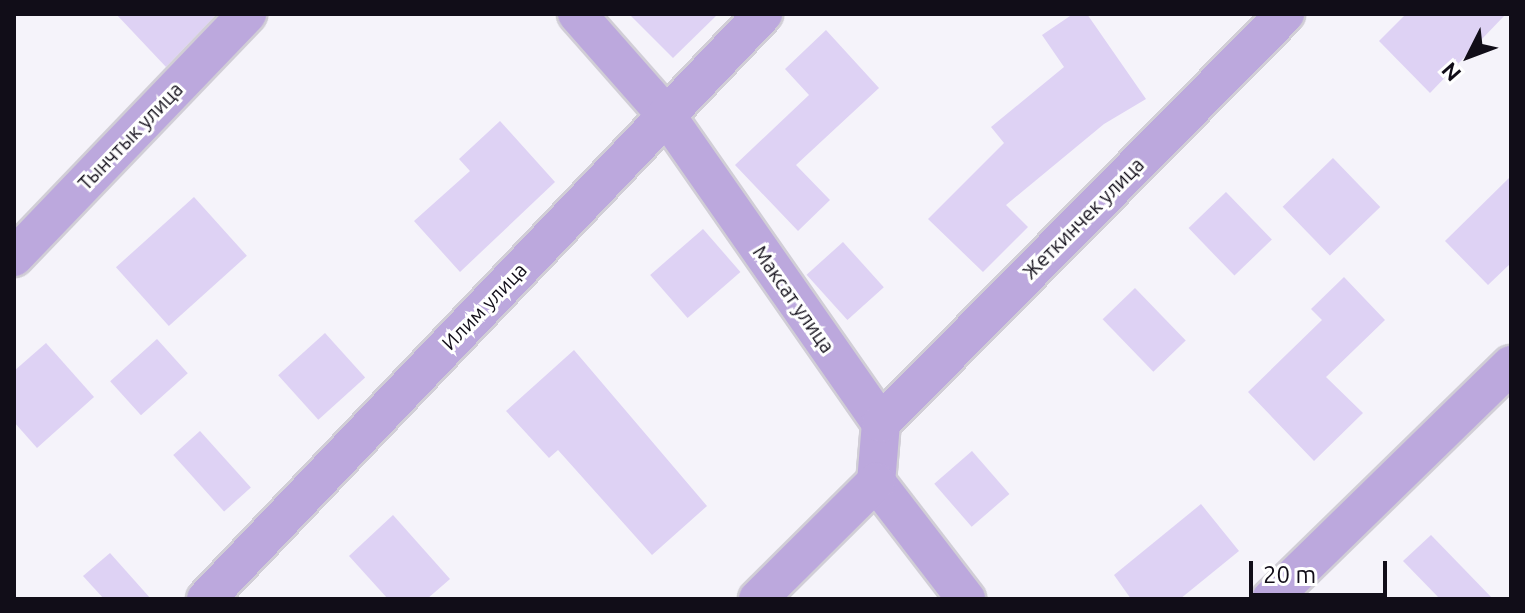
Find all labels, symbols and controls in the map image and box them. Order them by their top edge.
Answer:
north arrow [1429,16,1509,96]
text: N [1436,58,1466,87]
street label: Тынчтык улица [73,77,187,195]
street label: Жеткинчек улица [1017,152,1149,284]
street label: Максат улица [748,241,840,357]
street label: Илим улица [437,257,531,355]
scale bar [1253,545,1391,595]
text: 20 m [1263,561,1316,588]

